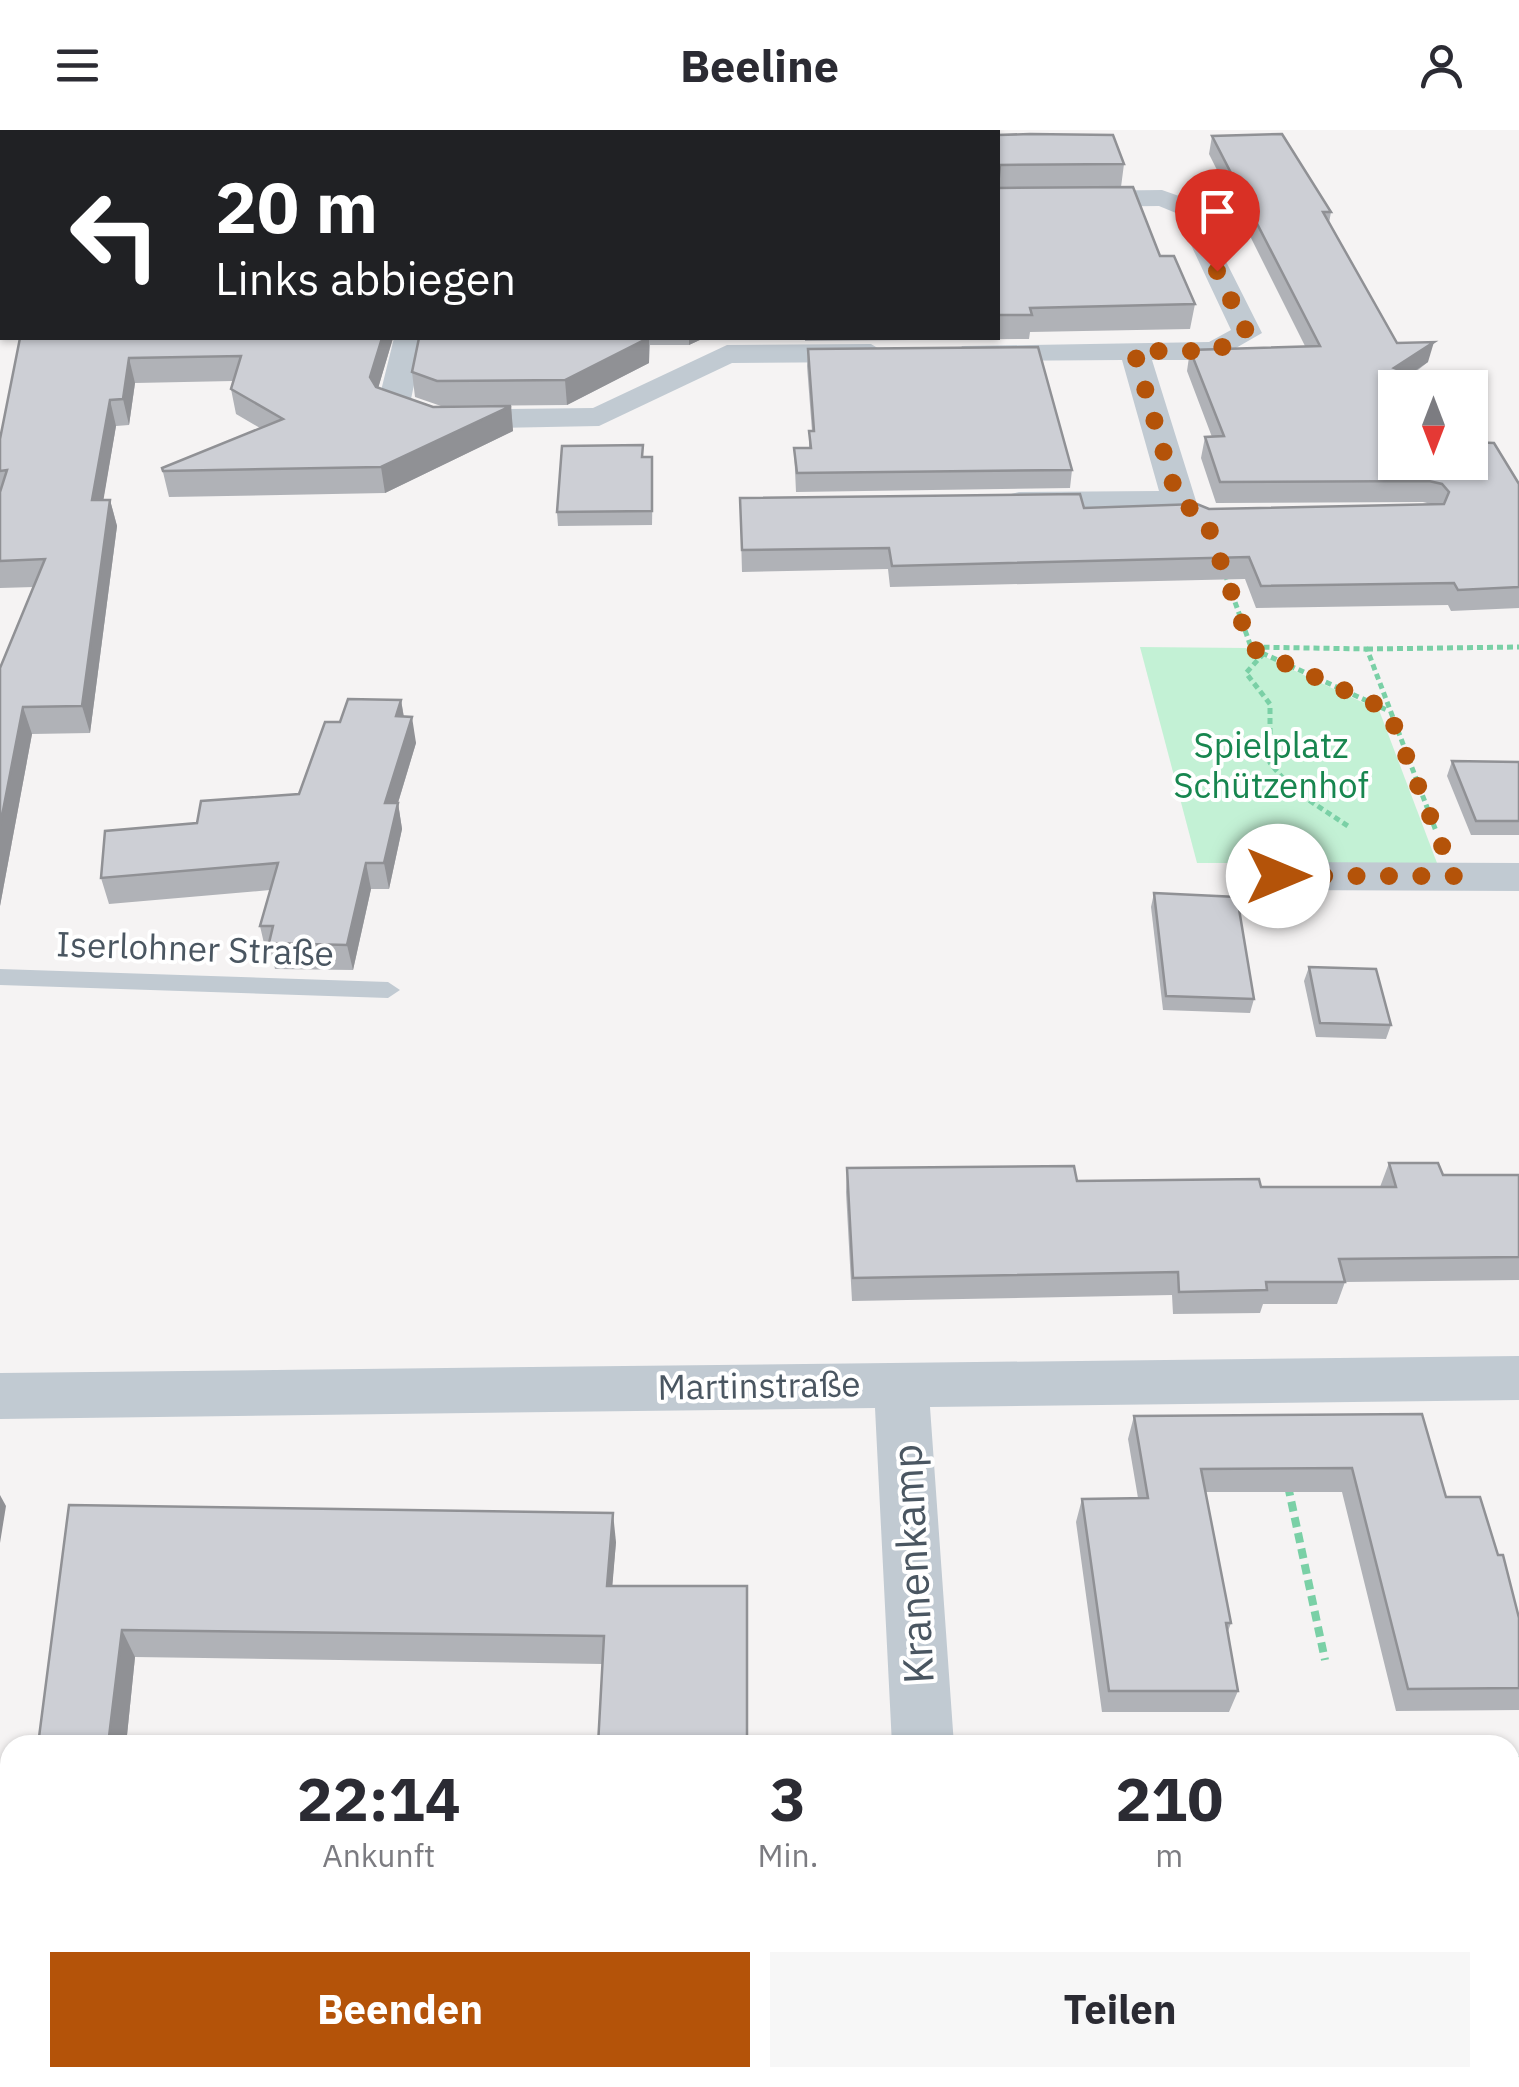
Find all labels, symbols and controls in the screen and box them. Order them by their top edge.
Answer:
text: Beeline [680,36,839,94]
icon: menu [50,38,105,93]
icon: person [1414,38,1469,93]
text: 20 m [215,161,378,252]
pin [1175,169,1260,272]
icon: left [50,170,180,300]
icon: arrive [1190,184,1245,239]
text: Links abbiegen [215,249,516,307]
north arrow [1378,370,1488,480]
map controls [1378,370,1488,480]
park label: Spielplatz Schützenhof [1173,722,1369,808]
position arrow [1226,824,1330,928]
street label: Iserlohner Straße [55,920,335,976]
street label: Martinstraße [657,1360,861,1410]
street label: Kranenkamp [878,1443,946,1685]
text: 22:14 [297,1759,461,1838]
text: 3 [770,1759,806,1838]
text: 210 [1115,1759,1223,1838]
text: Ankunft [322,1834,435,1876]
text: Min. [757,1834,818,1876]
text: m [1155,1834,1183,1876]
button: Beenden [50,1952,750,2067]
button: Teilen [770,1952,1470,2067]

